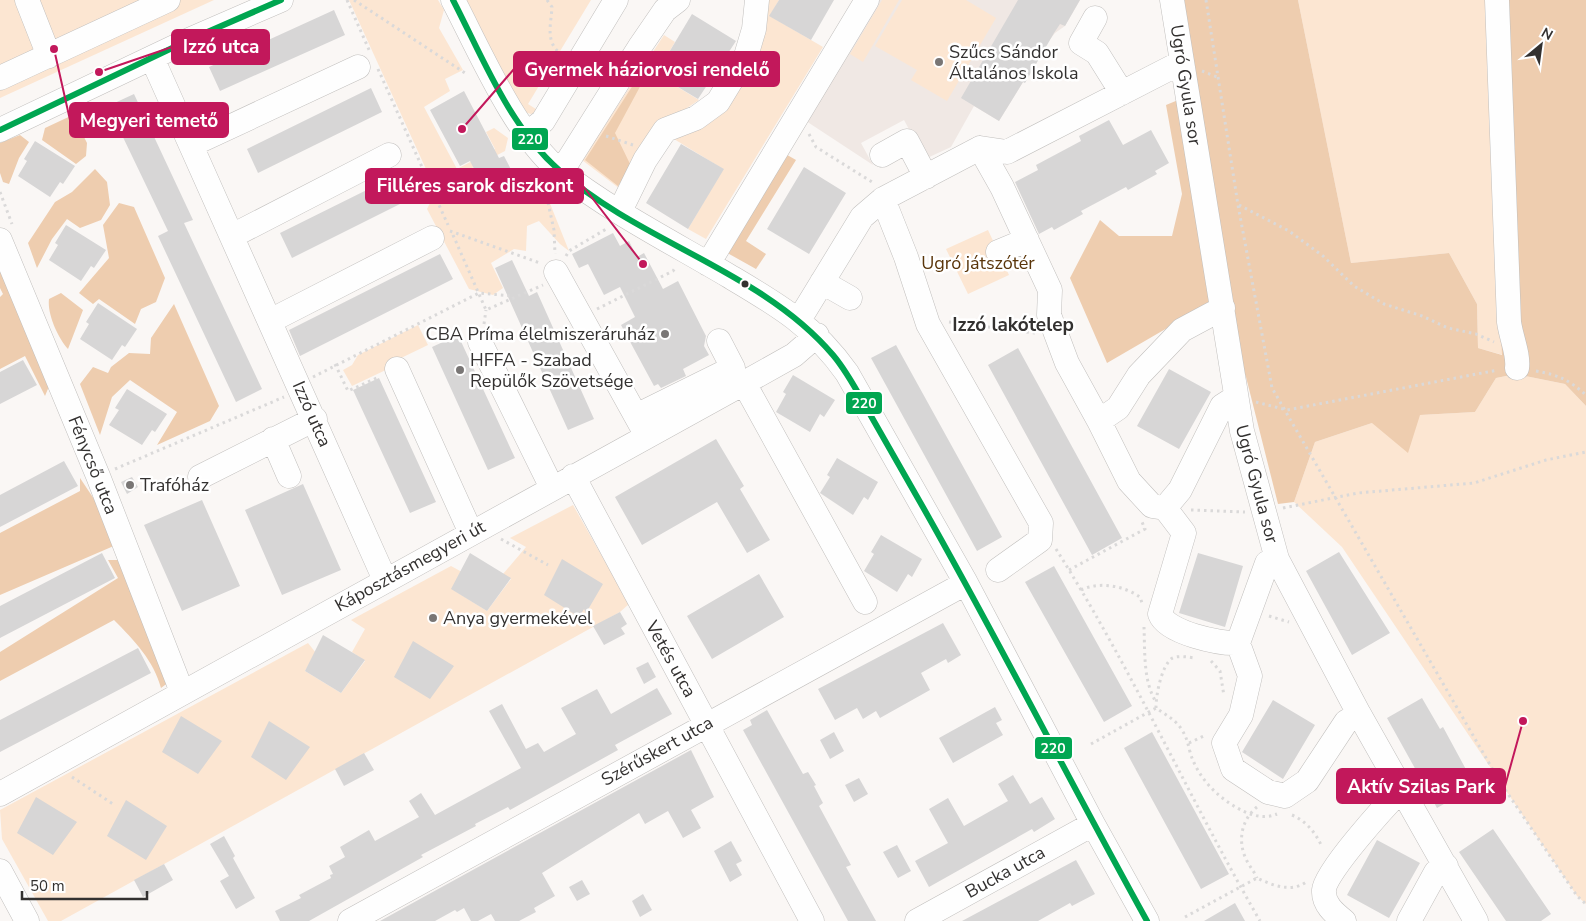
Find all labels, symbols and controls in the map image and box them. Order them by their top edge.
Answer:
north arrow [1516,20,1566,70]
street label: Ugró Gyula sor [1165,23,1207,147]
text: N [1538,23,1556,45]
callout: Izzó utca [172,30,269,64]
text: Izzó utca [183,34,259,60]
place label: Szűcs Sándor Általános Iskola [949,40,1078,85]
callout: Gyermek háziorvosi rendelő [514,52,779,86]
marker: Szűcs Sándor Általános Iskola [933,56,945,68]
text: Gyermek háziorvosi rendelő [524,57,770,83]
callout: Megyeri temető [70,103,228,137]
text: Megyeri temető [80,108,218,134]
line badge: 220 [511,127,549,151]
text: 220 [517,130,543,149]
callout: Filléres sarok diszkont [366,169,583,203]
text: Filléres sarok diszkont [377,173,574,199]
park label: Ugró játszótér [921,251,1035,275]
unlabelled marker [740,279,750,289]
district label: Izzó lakótelep [952,312,1074,338]
place label: CBA Príma élelmiszeráruház [426,322,655,346]
marker: CBA Príma élelmiszeráruház [659,328,671,340]
place label: HFFA - Szabad Repülők Szövetsége [470,348,633,393]
marker: HFFA - Szabad Repülők Szövetsége [454,364,466,376]
street label: Izzó utca [287,377,337,451]
line badge: 220 [845,391,883,415]
text: 220 [851,394,877,413]
street label: Fénycső utca [62,412,124,518]
street label: Ugró Gyula sor [1230,422,1284,546]
place label: Trafóház [140,473,209,497]
marker: Trafóház [124,479,136,491]
street label: Káposztásmegyeri út [330,514,490,617]
place label: Anya gyermekével [443,606,593,630]
marker: Anya gyermekével [427,612,439,624]
street label: Vetés utca [640,616,702,702]
street label: Szérűskert utca [597,710,717,792]
line badge: 220 [1034,736,1073,760]
text: 220 [1040,739,1066,758]
callout: Aktív Szilas Park [1337,769,1505,803]
text: Aktív Szilas Park [1347,774,1496,800]
street label: Bucka utca [961,840,1049,904]
scale bar [22,868,148,900]
text: 50 m [30,876,65,896]

